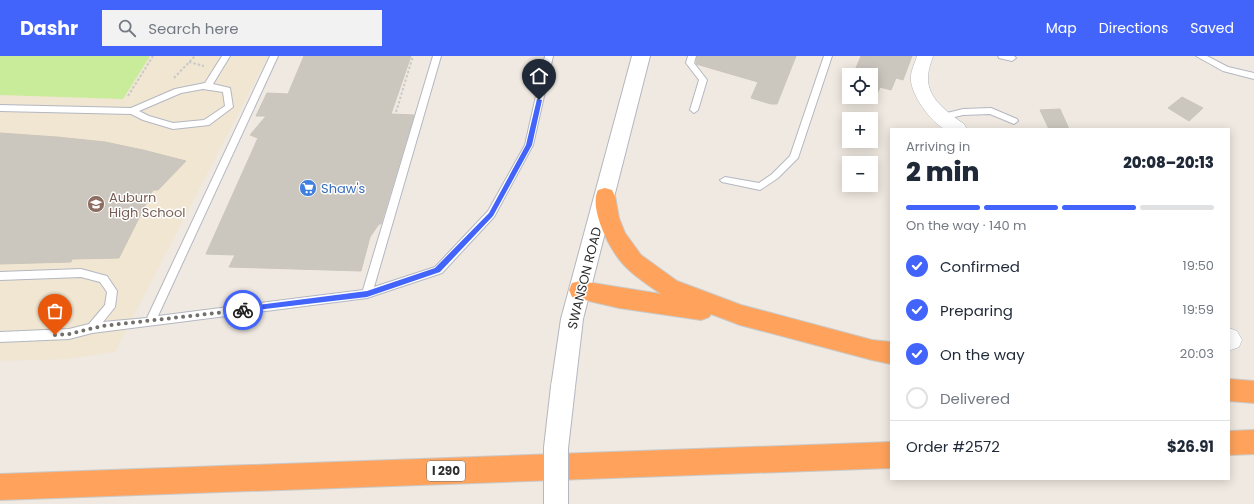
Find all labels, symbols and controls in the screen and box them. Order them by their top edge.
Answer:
search box [102,10,382,46]
text: Dashr [20,15,78,42]
icon: search [116,17,138,39]
text: Search here [148,18,239,39]
text: Map [1046,18,1077,38]
text: Directions [1099,18,1168,38]
text: Saved [1190,18,1234,38]
pin [522,59,556,100]
icon: home [528,65,550,87]
map controls [842,68,878,192]
button: locate [842,68,878,104]
button: + [842,112,878,148]
text: Arriving in [906,137,970,156]
text: 20:08–20:13 [1123,152,1214,173]
text: 2 min [906,154,979,190]
button: − [842,156,878,192]
supermarket icon: Shaw's [298,178,318,198]
place label: Shaw's [321,179,365,198]
place label: Auburn High School [109,188,185,222]
school or university icon: Auburn High School [86,194,106,214]
text: On the way · 140 m [906,216,1026,235]
street label: SWANSON ROAD [563,225,606,331]
icon: check [906,255,928,277]
text: Confirmed [940,256,1020,277]
text: 19:50 [1183,256,1214,275]
courier [223,290,263,330]
pin [38,294,72,335]
icon: bike [232,299,254,321]
icon: check [906,299,928,321]
icon: bag [44,300,66,322]
text: Preparing [940,300,1013,321]
text: 19:59 [1183,300,1214,319]
icon: check [906,343,928,365]
text: On the way [940,344,1025,365]
text: 20:03 [1180,344,1214,363]
text: Delivered [940,388,1010,409]
text: Order #2572 [906,436,1000,457]
text: $26.91 [1167,436,1214,457]
road number: I 290 [427,461,465,481]

